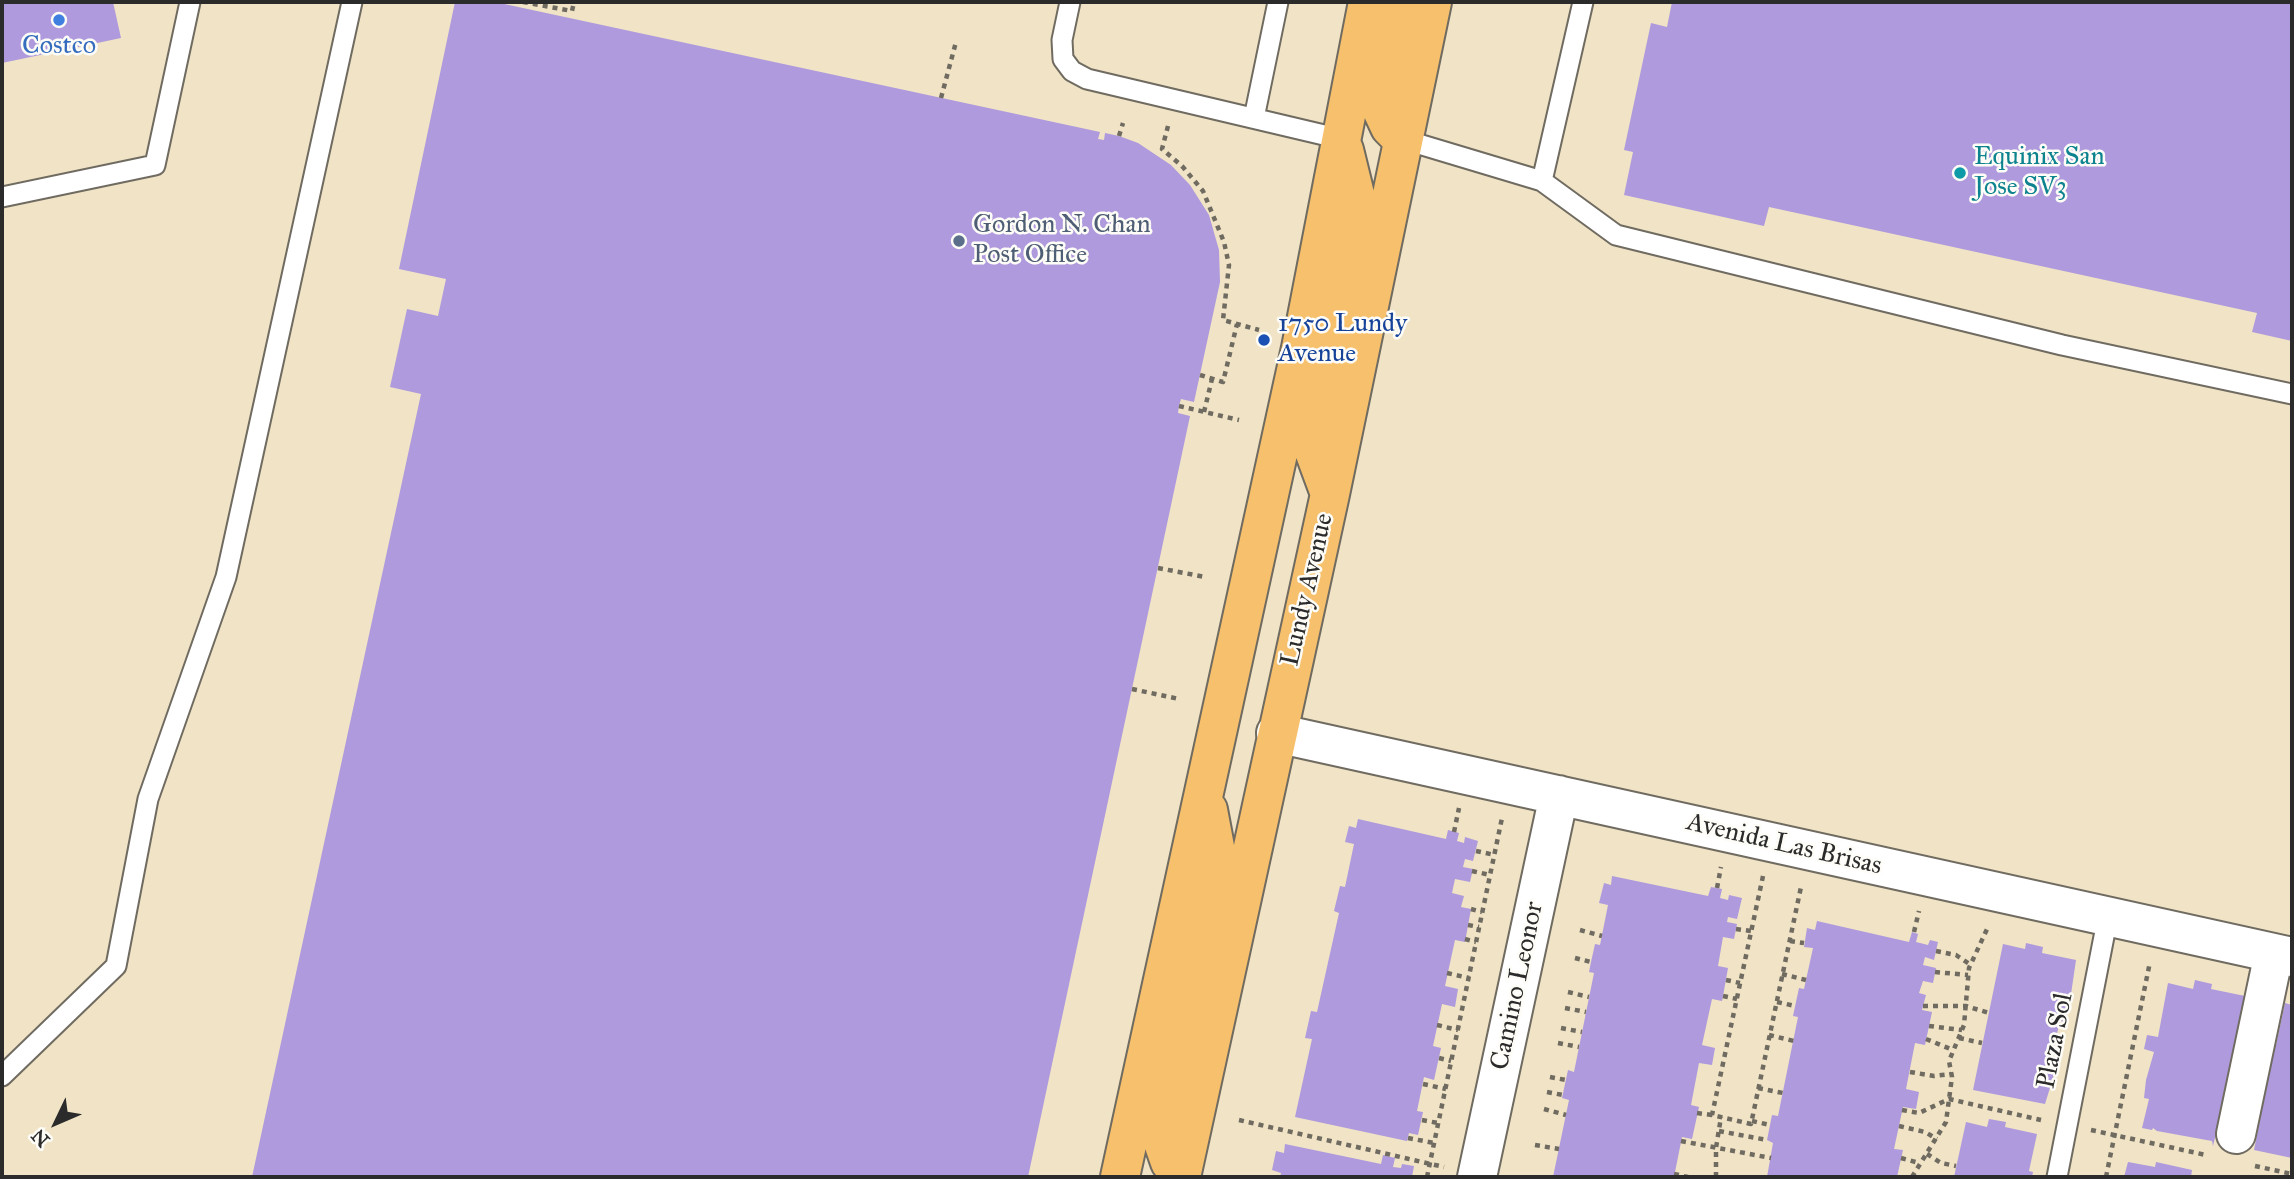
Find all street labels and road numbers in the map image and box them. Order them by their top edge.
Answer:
street label: Lundy Avenue [1275,511,1341,669]
street label: Avenida Las Brisas [1683,807,1885,883]
street label: Camino Leonor [1485,899,1551,1073]
street label: Plaza Sol [2031,991,2081,1091]

